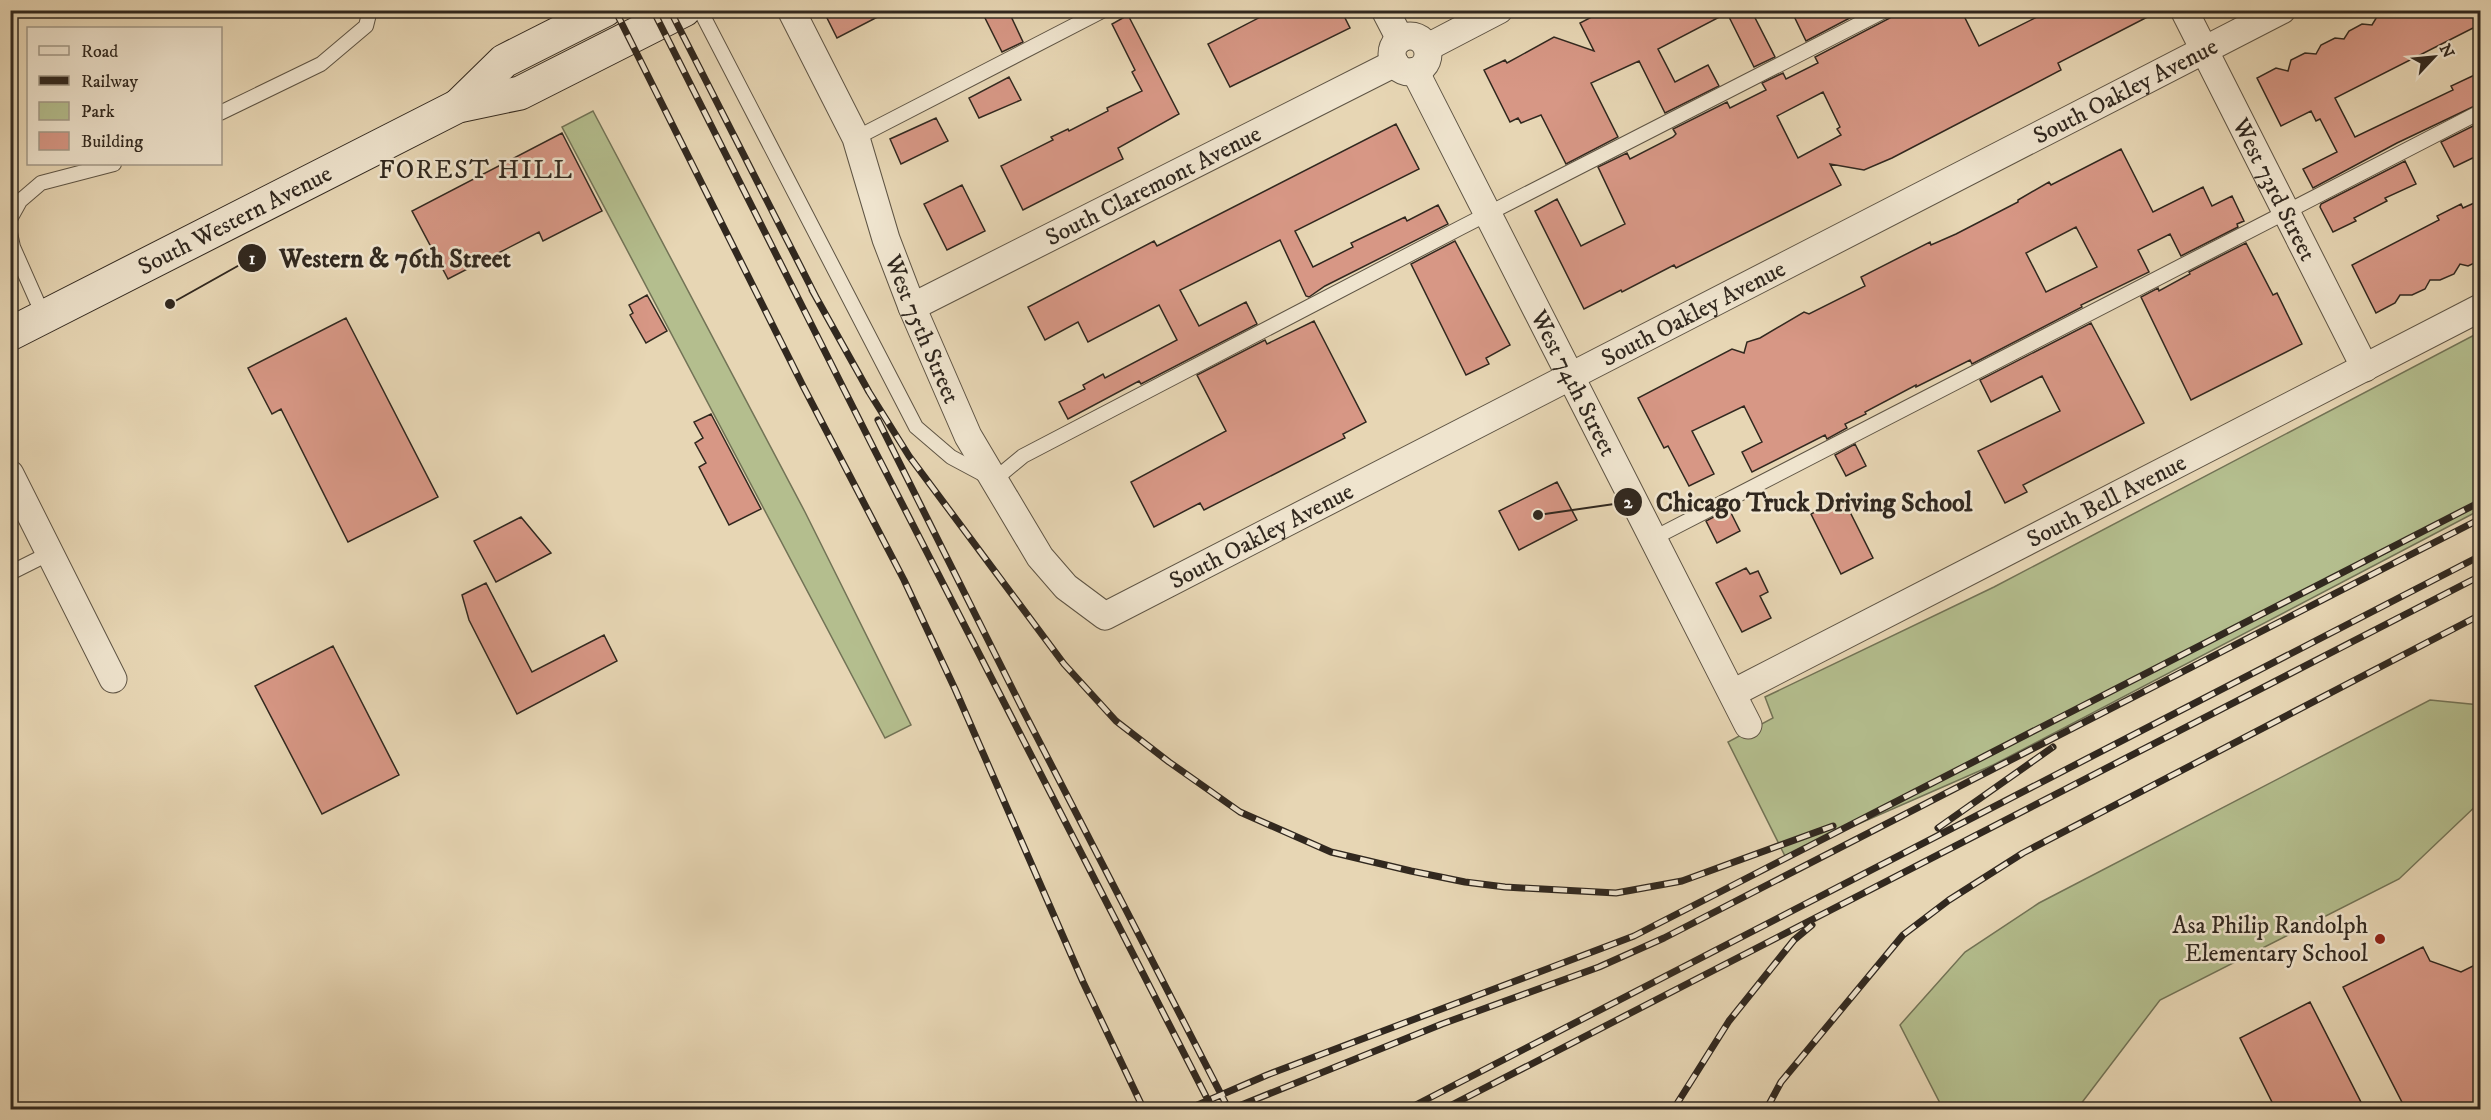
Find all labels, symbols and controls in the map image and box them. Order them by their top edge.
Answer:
legend [27,27,222,165]
north arrow [2404,27,2464,87]
street label: South Oakley Avenue [2028,32,2223,151]
text: Road [81,41,118,63]
text: N [2435,41,2458,61]
text: Railway [81,71,139,93]
text: Park [81,101,115,123]
street label: West 73rd Street [2225,113,2323,266]
street label: South Claremont Avenue [1041,119,1266,253]
text: Building [81,131,143,153]
district label: FOREST HILL [378,154,574,187]
street label: South Western Avenue [133,159,337,282]
callout: Western & 76th Street [237,236,523,280]
text: Western & 76th Street [278,243,512,276]
text: 1 [249,248,256,270]
street label: West 75th Street [877,250,966,409]
street label: South Oakley Avenue [1596,254,1791,374]
street label: West 74th Street [1523,304,1623,462]
street label: South Bell Avenue [2022,448,2192,555]
street label: South Oakley Avenue [1164,477,1359,596]
callout: Chicago Truck Driving School [1613,480,1984,524]
text: Chicago Truck Driving School [1656,487,1974,520]
text: 2 [1624,492,1634,514]
place label: Asa Philip Randolph Elementary School [2172,911,2369,969]
marker: Asa Philip Randolph Elementary School [2373,932,2387,946]

